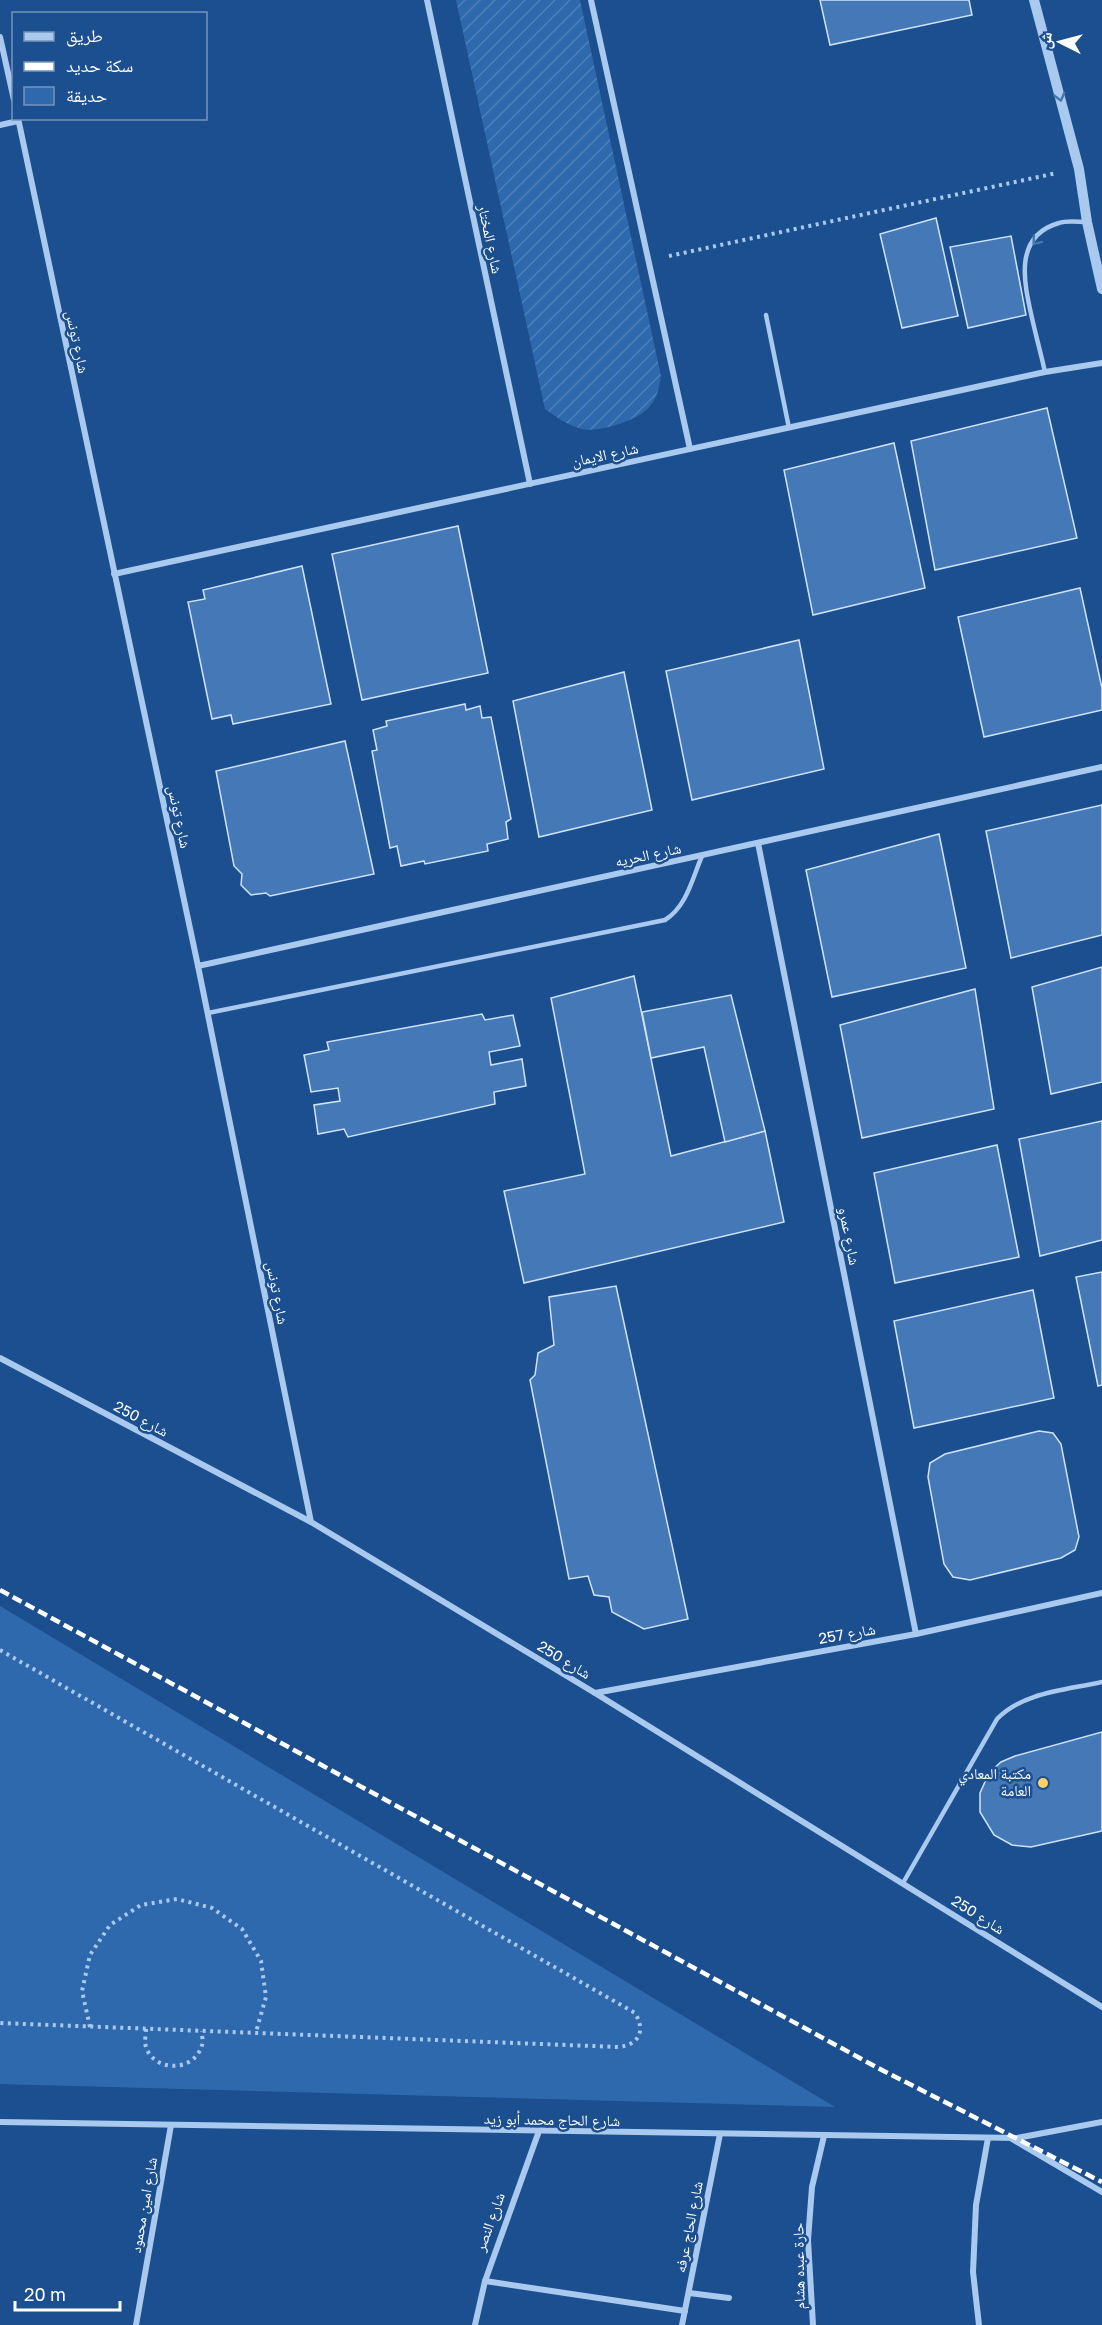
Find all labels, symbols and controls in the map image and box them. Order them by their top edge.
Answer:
legend [12,12,207,120]
north arrow [1030,12,1090,72]
text: طريق [66,24,103,47]
text: ش [1034,31,1056,50]
text: سكة حديد [66,54,133,76]
text: حديقة [66,84,107,106]
one-way arrow [1052,92,1065,102]
street label: شارع المختار [473,202,507,276]
one-way arrow [1032,234,1043,245]
street label: شارع تونس [61,309,93,375]
street label: شارع الايمان [570,438,640,472]
street label: شارع تونس [163,784,195,850]
street label: شارع الحريه [613,838,683,872]
street label: شارع عمرو [834,1205,864,1267]
street label: شارع تونس [261,1260,293,1326]
street label: شارع 250 [110,1396,172,1442]
street label: شارع 257 [817,1619,877,1649]
street label: شارع 250 [534,1636,595,1684]
place label: مكتبة المعادي العامة [959,1764,1031,1799]
marker: مكتبة المعادي العامة [1036,1776,1050,1790]
street label: شارع 250 [948,1891,1008,1939]
street label: شارع الحاج محمد أبو زيد [484,2109,621,2131]
street label: شارع امين محمود [126,2155,162,2254]
street label: شارع الحاج عرفه [670,2179,708,2274]
street label: شارع النصر [470,2190,510,2255]
street label: حارة عبده هشام [788,2222,810,2309]
scale bar [15,2274,120,2312]
text: 20 m [24,2283,66,2305]

